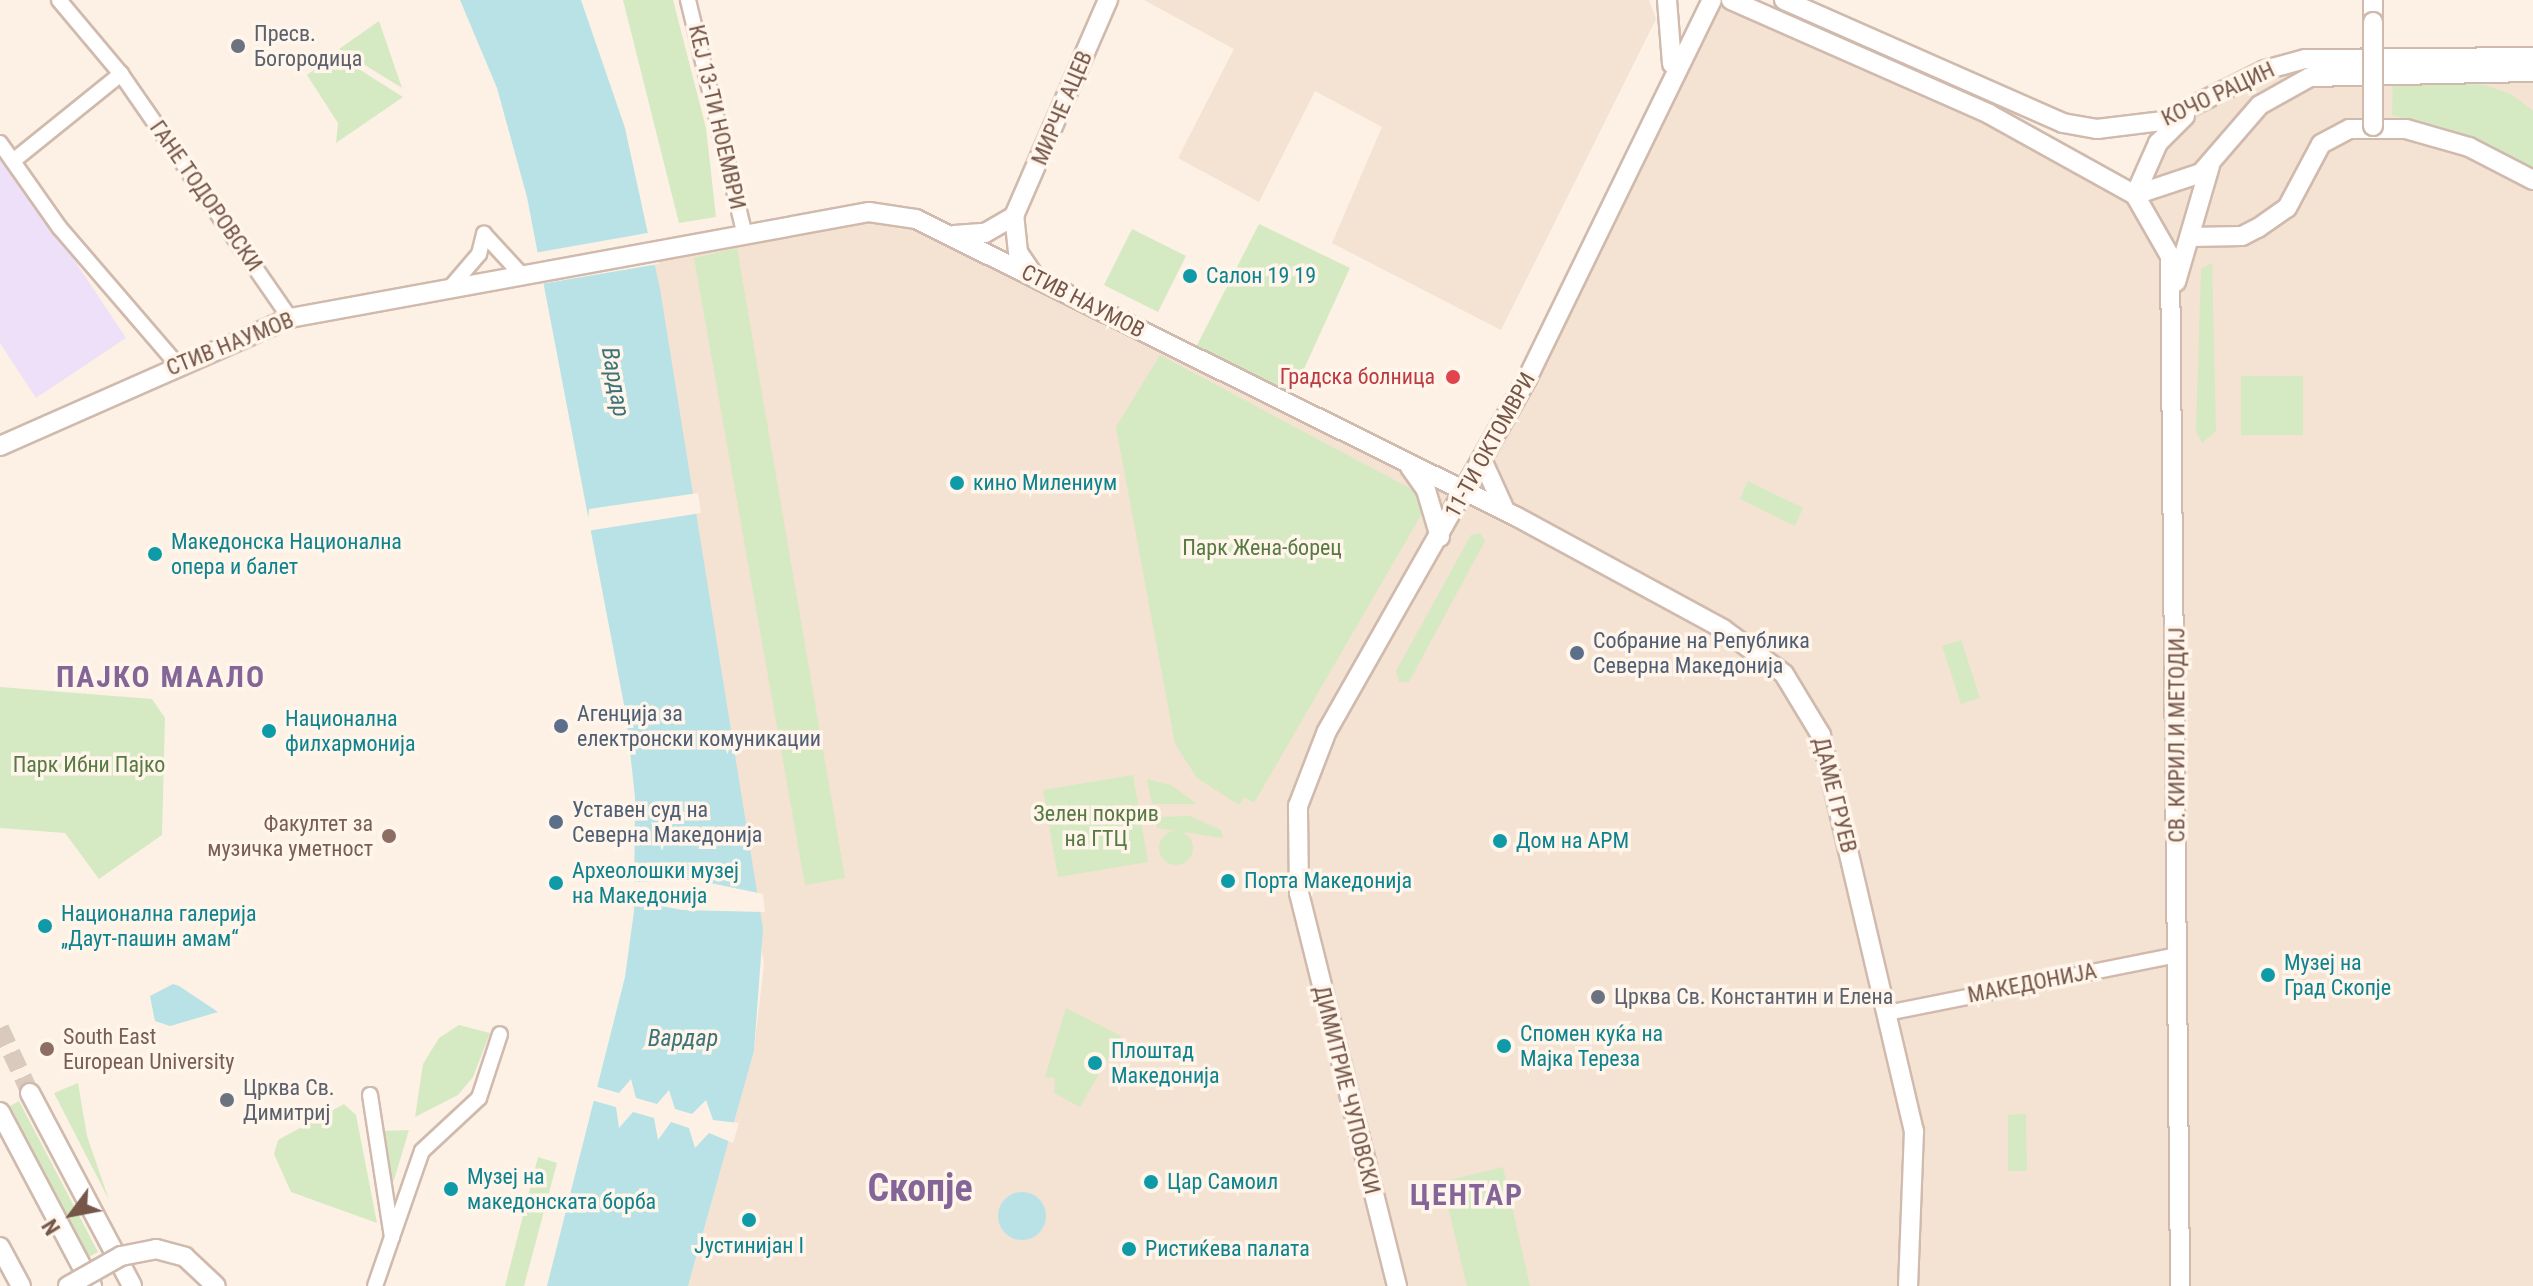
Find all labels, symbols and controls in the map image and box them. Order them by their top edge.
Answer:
place label: Пресв. Богородица [254,20,362,72]
street label: КЕЈ 13-ТИ НОЕМВРИ [683,22,751,212]
marker: Пресв. Богородица [229,37,247,55]
street label: МИРЧЕ АЦЕВ [1026,47,1098,169]
street label: КОЧО РАЦИН [2157,56,2279,132]
street label: ГАНЕ ТОДОРОВСКИ [144,115,268,277]
street label: СТИВ НАУМОВ [1017,259,1149,343]
place label: Салон 19 19 [1206,263,1316,289]
marker: Салон 19 19 [1181,267,1199,285]
street label: СТИВ НАУМОВ [163,307,297,381]
water label: Вардар [595,345,635,419]
place label: Градска болница [1280,364,1435,390]
marker: Градска болница [1442,366,1464,388]
street label: 11-ТИ ОКТОМВРИ [1439,368,1541,522]
place label: кино Милениум [973,470,1117,496]
marker: кино Милениум [948,474,966,492]
place label: Македонска Национална опера и балет [171,528,402,580]
park label: Парк Жена-борец [1182,535,1342,561]
marker: Македонска Национална опера и балет [146,545,164,563]
place label: Собрание на Република Северна Македонија [1593,627,1810,678]
street label: СВ. КИРИЛ И МЕТОДИЈ [2164,627,2190,843]
marker: Собрание на Република Северна Македонија [1568,644,1586,662]
district label: ПАЈКО МААЛО [56,659,266,695]
place label: Агенција за електронски комуникации [577,700,821,752]
place label: Национална филхармонија [285,705,415,756]
marker: Агенција за електронски комуникации [552,717,570,735]
marker: Национална филхармонија [260,722,278,740]
street label: ДАМЕ ГРУЕВ [1808,735,1862,855]
park label: Парк Ибни Пајко [13,752,165,778]
place label: Уставен суд на Северна Македонија [572,796,762,848]
park label: Зелен покрив на ГТЦ [1033,800,1159,852]
place label: Факултет за музичка уметност [207,810,373,862]
marker: Уставен суд на Северна Македонија [547,813,565,831]
marker: Факултет за музичка уметност [380,827,398,845]
place label: Дом на АРМ [1516,828,1629,854]
marker: Дом на АРМ [1491,832,1509,850]
place label: Археолошки музеј на Македонија [572,857,739,908]
place label: Порта Македонија [1244,868,1412,894]
marker: Порта Македонија [1219,872,1237,890]
marker: Археолошки музеј на Македонија [547,874,565,892]
place label: Национална галерија „Даут-пашин амам“ [61,900,256,952]
marker: Национална галерија „Даут-пашин амам“ [36,917,54,935]
place label: Музеј на Град Скопје [2284,949,2391,1000]
street label: МАКЕДОНИЈА [1965,958,2099,1008]
marker: Музеј на Град Скопје [2259,966,2277,984]
street label: ДИМИТРИЕ ЧУПОВСКИ [1308,983,1386,1197]
place label: Црква Св. Константин и Елена [1614,984,1893,1010]
marker: Црква Св. Константин и Елена [1589,988,1607,1006]
place label: Спомен куќа на Мајка Тереза [1520,1020,1663,1072]
place label: South East European University [63,1023,234,1074]
water label: Вардар [648,1025,718,1053]
place label: Плоштад Македонија [1111,1037,1220,1088]
marker: Спомен куќа на Мајка Тереза [1495,1037,1513,1055]
marker: South East European University [38,1040,56,1058]
marker: Плоштад Македонија [1086,1054,1104,1072]
place label: Црква Св. Димитриј [243,1074,335,1126]
marker: Црква Св. Димитриј [218,1091,236,1109]
place label: Музеј на македонската борба [467,1163,656,1214]
district label: Скопје [867,1166,973,1212]
place label: Цар Самоил [1167,1169,1278,1195]
marker: Цар Самоил [1142,1173,1160,1191]
north arrow [32,1174,112,1254]
district label: ЦЕНТАР [1410,1177,1524,1213]
marker: Музеј на македонската борба [442,1180,460,1198]
marker: Јустинијан I [740,1211,758,1229]
text: N [37,1215,65,1239]
place label: Јустинијан I [694,1233,804,1259]
place label: Ристиќева палата [1145,1236,1310,1262]
marker: Ристиќева палата [1120,1240,1138,1258]

